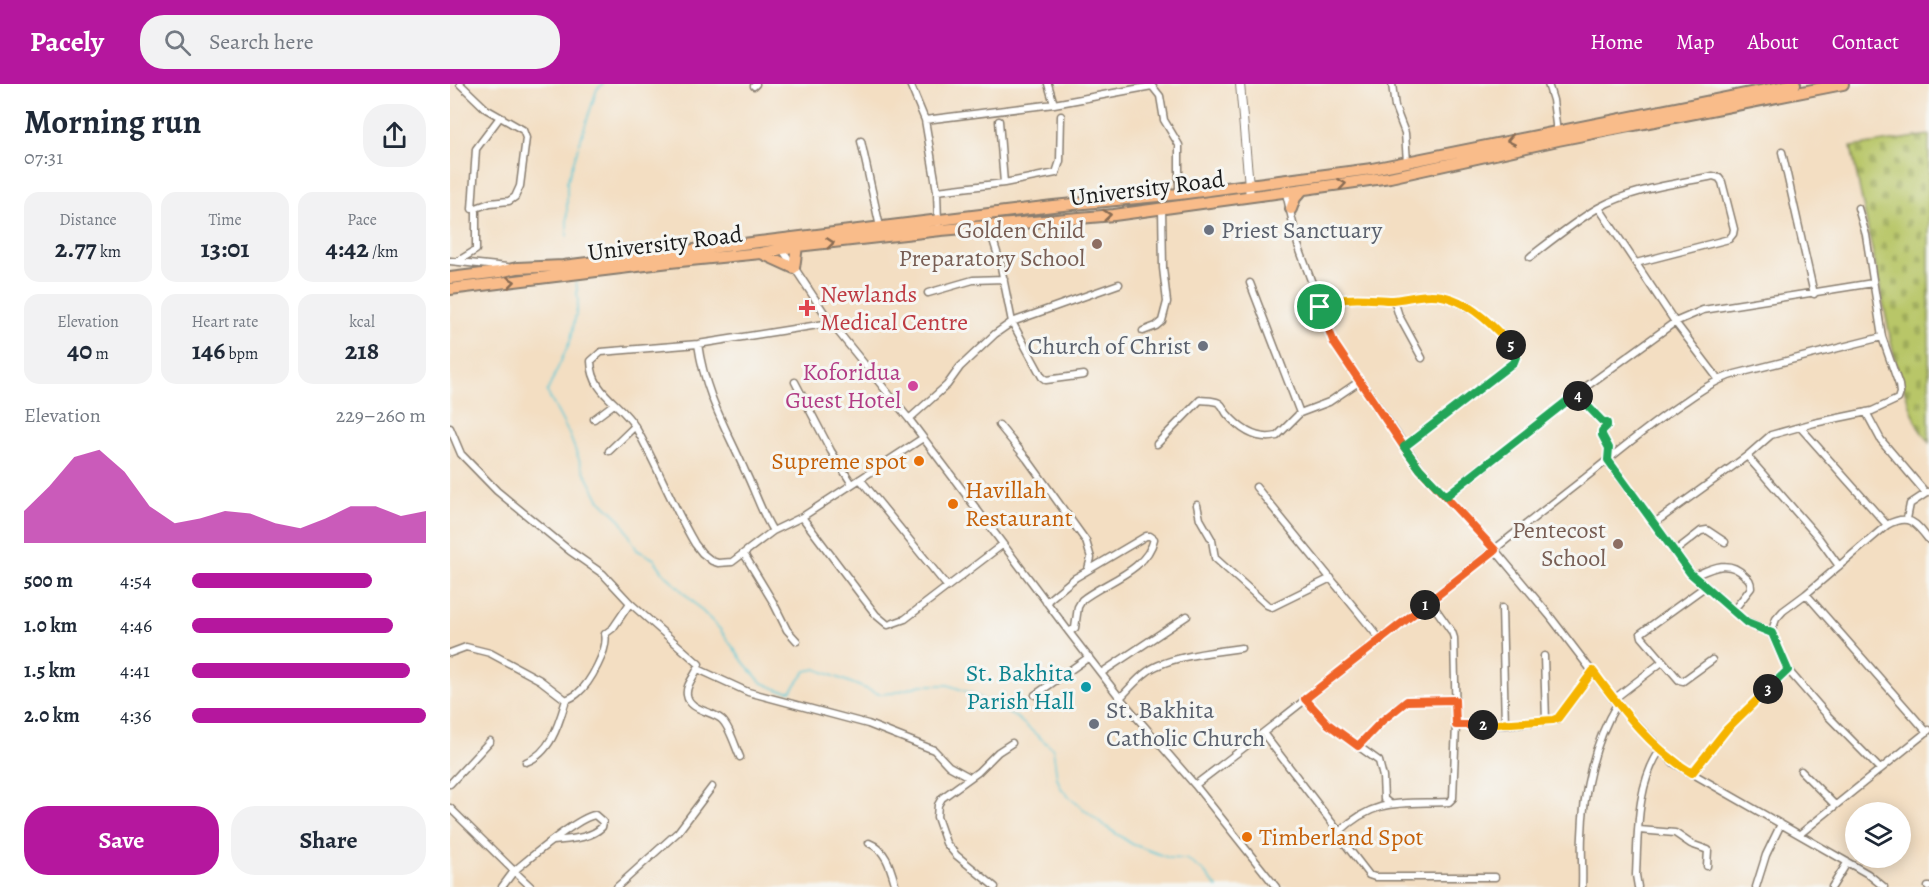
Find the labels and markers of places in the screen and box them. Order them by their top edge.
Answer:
place label: Golden Child Preparatory School [898,214,1085,274]
place label: Priest Sanctuary [1221,214,1382,246]
marker: Priest Sanctuary [1202,223,1216,237]
marker: Golden Child Preparatory School [1090,237,1104,251]
place label: Newlands Medical Centre [820,278,968,338]
pin [1294,281,1345,332]
marker: Newlands Medical Centre [798,299,816,317]
place label: Church of Christ [1027,330,1191,362]
pin: 5 [1496,330,1526,360]
marker: Church of Christ [1196,339,1210,353]
place label: Koforidua Guest Hotel [785,356,902,416]
marker: Koforidua Guest Hotel [906,379,920,393]
pin: 4 [1563,381,1593,411]
place label: Supreme spot [771,445,907,477]
marker: Supreme spot [912,454,926,468]
place label: Havillah Restaurant [965,474,1073,534]
marker: Havillah Restaurant [946,497,960,511]
place label: Pentecost School [1512,514,1606,574]
marker: Pentecost School [1611,537,1625,551]
pin: 1 [1410,590,1440,620]
place label: St. Bakhita Parish Hall [966,657,1075,717]
pin: 3 [1753,674,1783,704]
marker: St. Bakhita Parish Hall [1079,680,1093,694]
place label: St. Bakhita Catholic Church [1106,694,1265,754]
pin: 2 [1468,710,1498,740]
marker: St. Bakhita Catholic Church [1087,717,1101,731]
place label: Timberland Spot [1259,821,1423,853]
marker: Timberland Spot [1240,830,1254,844]

